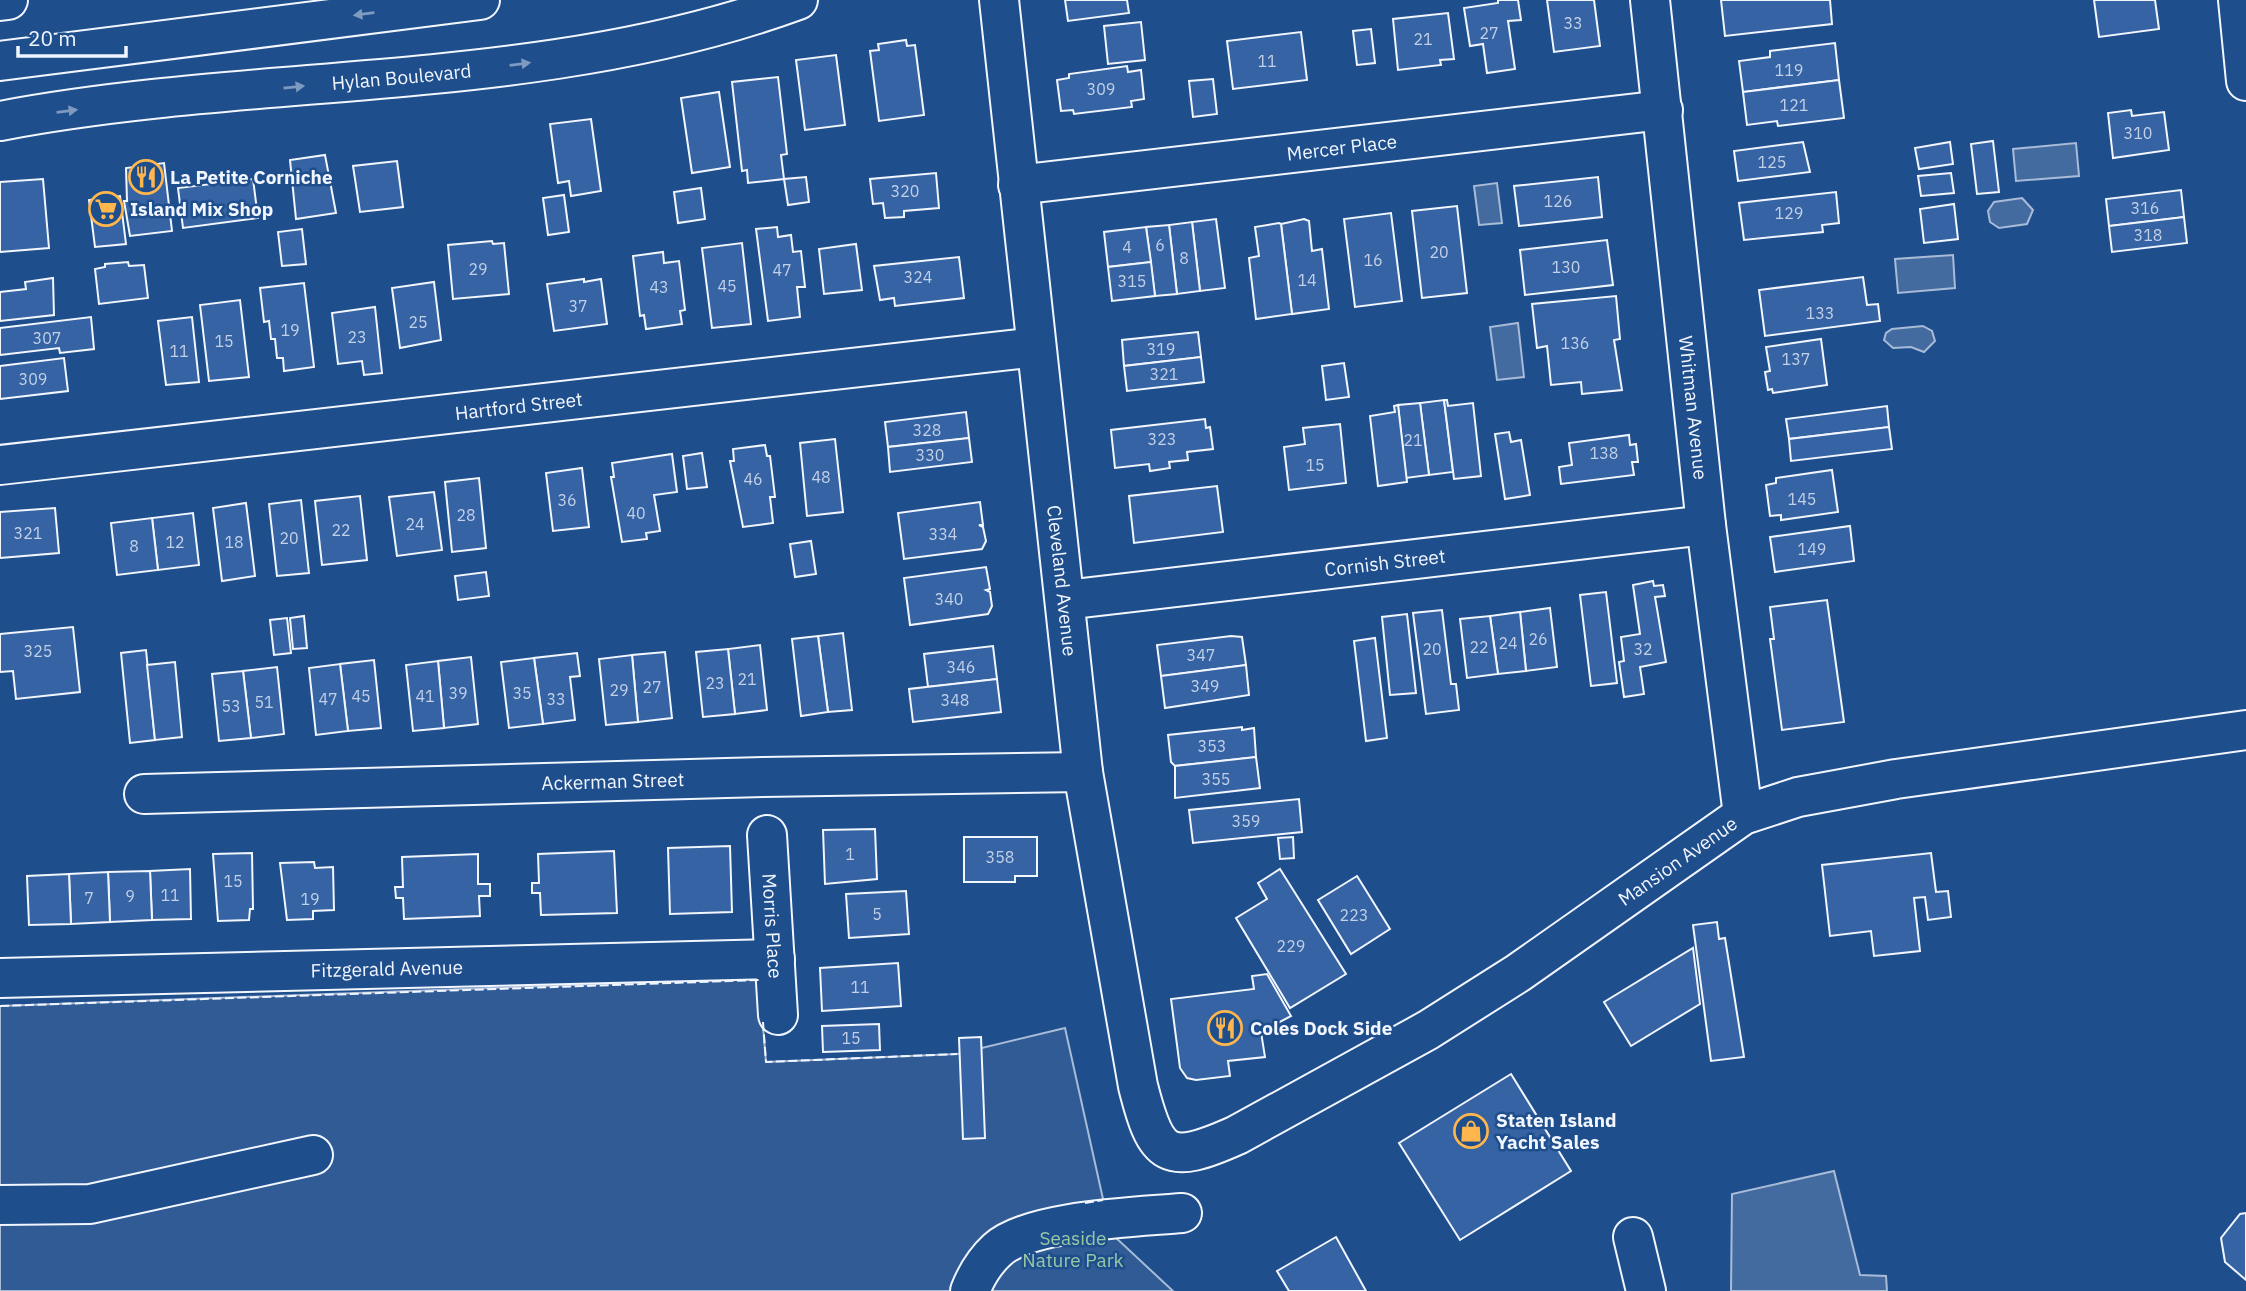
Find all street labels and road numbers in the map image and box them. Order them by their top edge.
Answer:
street label: Hylan Boulevard [331,58,472,95]
street label: Mercer Place [1285,129,1398,166]
street label: Whitman Avenue [1674,334,1713,481]
street label: Hartford Street [453,387,584,425]
street label: Cleveland Avenue [1042,504,1082,657]
street label: Cornish Street [1323,544,1447,582]
street label: Ackerman Street [541,767,685,795]
street label: Mansion Avenue [1613,811,1742,911]
street label: Morris Place [757,873,788,979]
street label: Fitzgerald Avenue [310,955,463,982]

